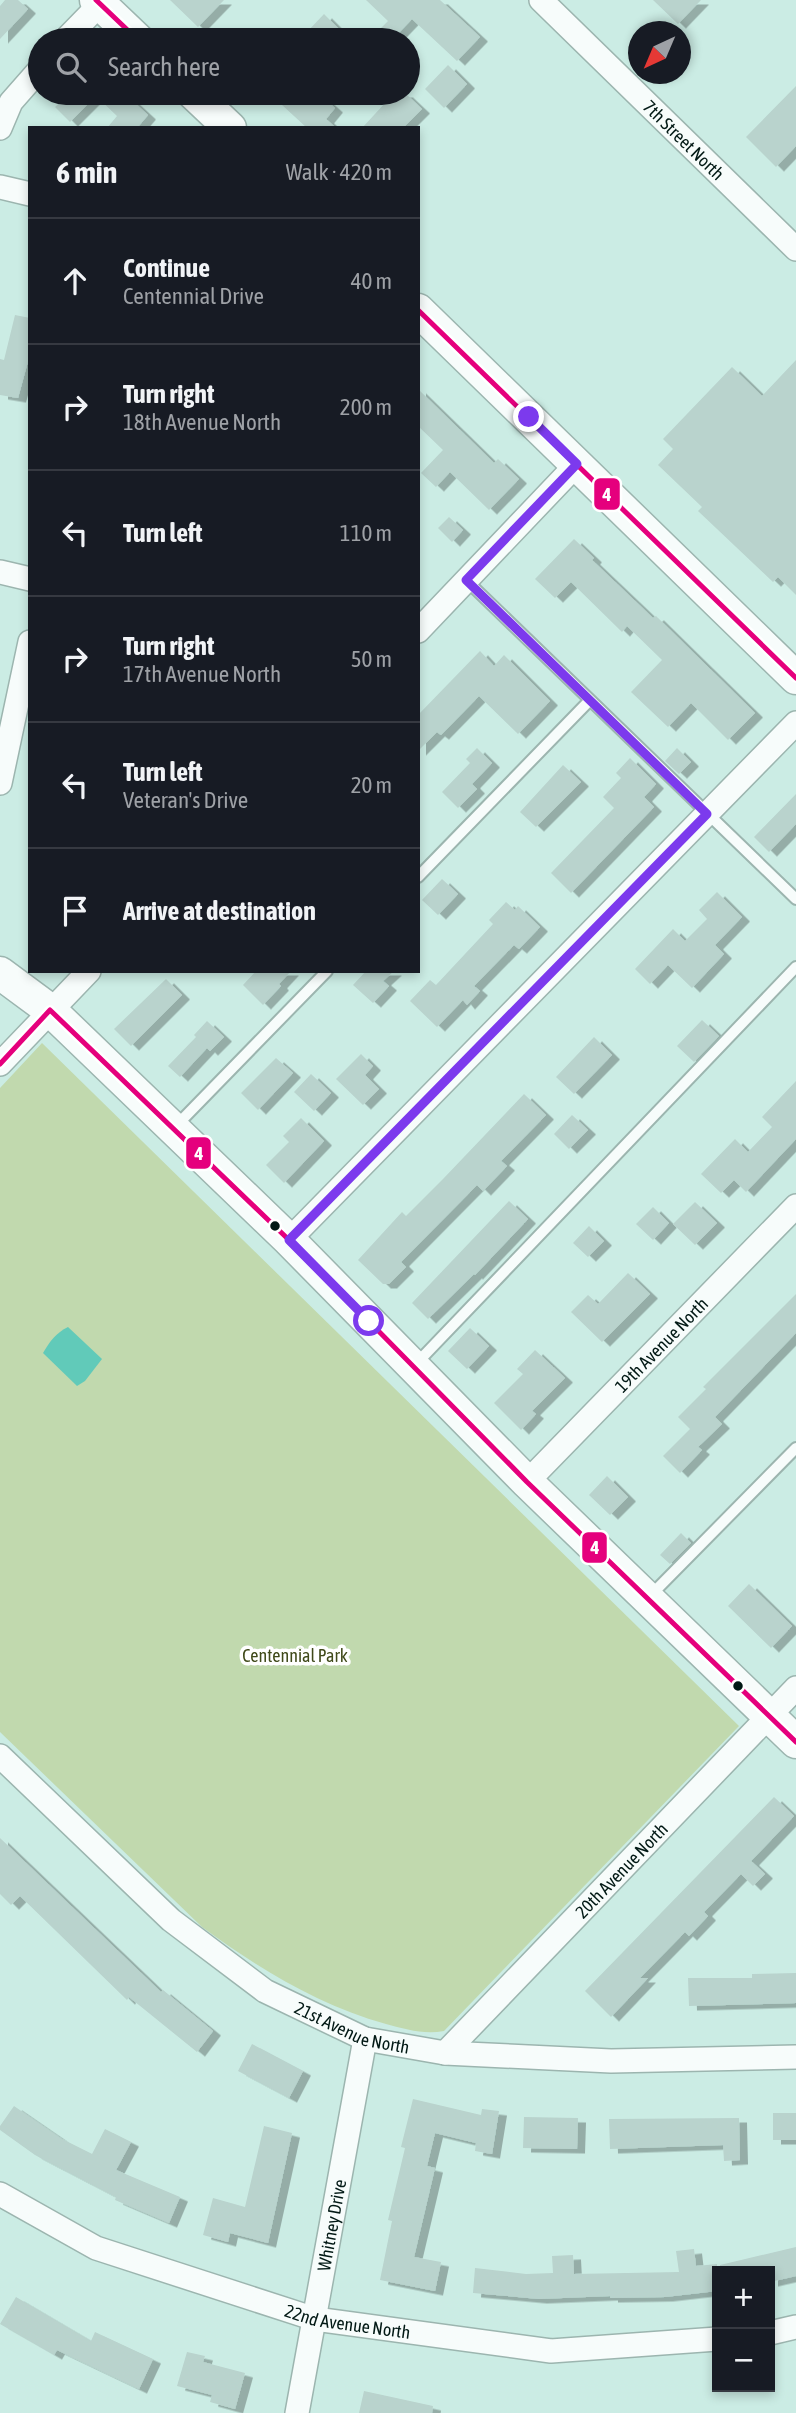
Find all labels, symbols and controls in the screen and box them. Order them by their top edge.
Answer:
north arrow [628,21,691,84]
search box [28,28,420,105]
icon: search [52,48,90,86]
text: Search here [108,52,220,82]
street label: 7th Street North [639,96,729,184]
text: 6 min [56,155,117,189]
text: Walk · 420 m [286,159,392,185]
text: Continue [123,253,210,283]
icon: ahead [56,262,94,300]
text: 40 m [351,268,392,294]
text: Centennial Drive [123,283,264,309]
text: Turn right [123,379,214,409]
icon: right [56,388,94,426]
text: 200 m [340,394,392,420]
route end [513,401,544,432]
text: 18th Avenue North [123,409,281,435]
line badge: 4 [593,477,621,511]
text: 4 [602,483,612,505]
icon: left [56,514,94,552]
text: Turn left [123,518,203,548]
text: 110 m [340,520,392,546]
text: Turn right [123,631,214,661]
icon: right [56,640,94,678]
text: 50 m [351,646,392,672]
text: 17th Avenue North [123,661,281,687]
text: Turn left [123,757,203,787]
icon: left [56,766,94,804]
text: 20 m [351,772,392,798]
text: Veteran's Drive [123,787,248,813]
icon: arrive [56,892,94,930]
text: Arrive at destination [123,896,316,926]
line badge: 4 [185,1136,212,1170]
text: 4 [194,1142,204,1164]
unlabelled marker [268,1219,282,1233]
street label: 19th Avenue North [610,1293,712,1396]
route start [353,1305,384,1336]
line badge: 4 [581,1531,608,1564]
text: 4 [590,1536,600,1558]
park label: Centennial Park [242,1645,348,1666]
unlabelled marker [731,1679,745,1693]
street label: 20th Avenue North [571,1818,672,1922]
street label: 21st Avenue North [292,1996,411,2057]
street label: Whitney Drive [313,2178,350,2273]
map controls [712,2266,775,2392]
button: + [712,2266,775,2329]
street label: 22nd Avenue North [282,2299,412,2342]
button: − [712,2329,775,2392]

